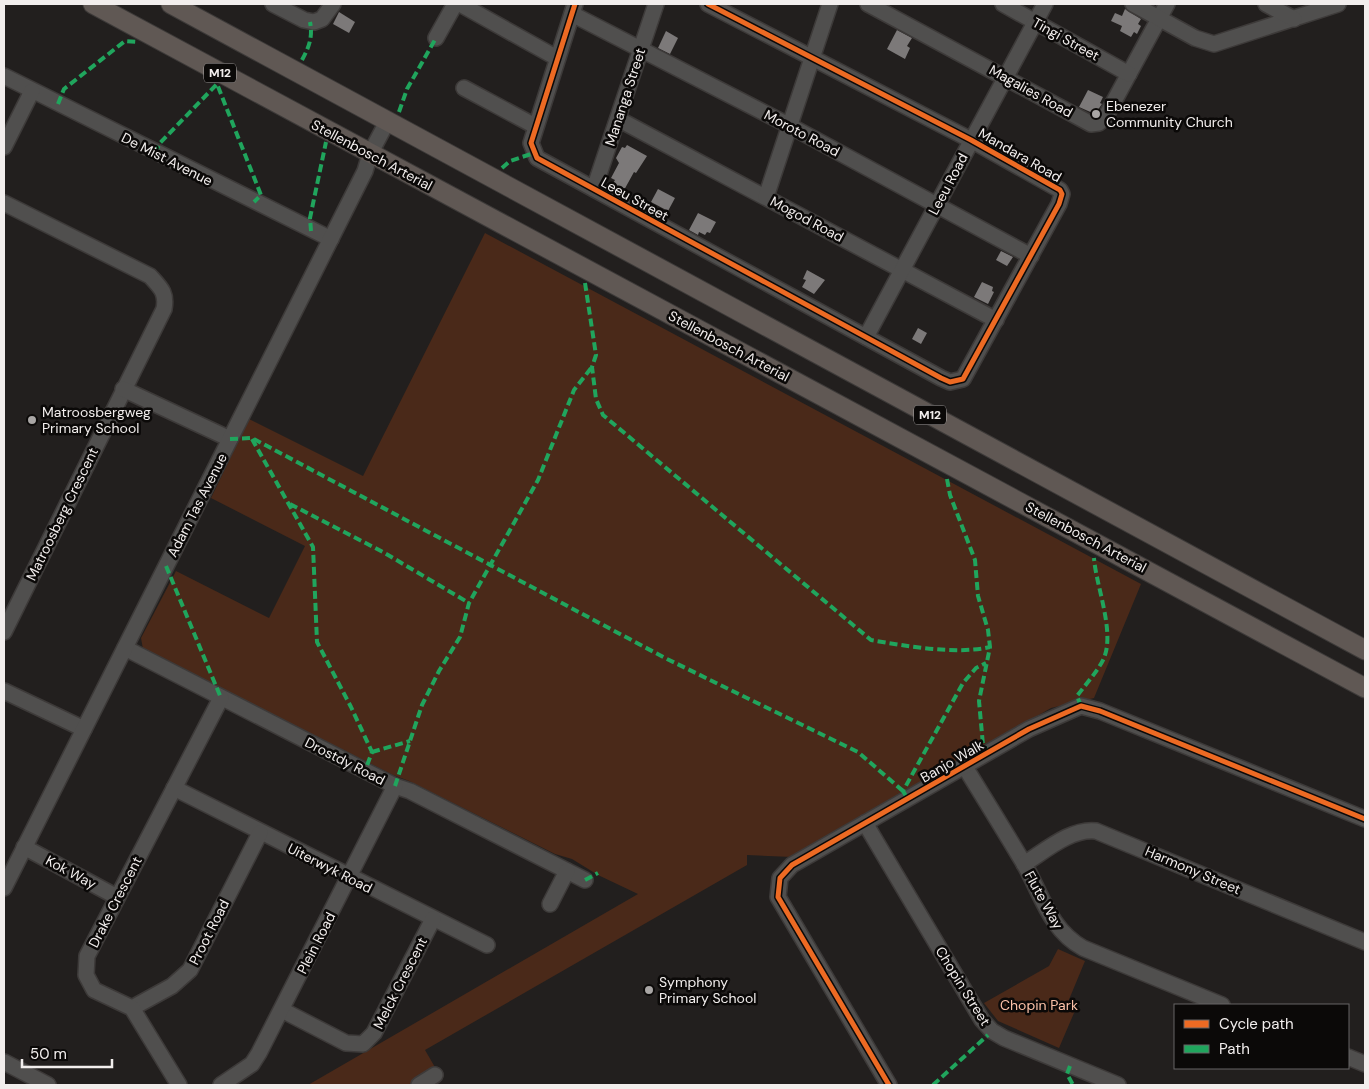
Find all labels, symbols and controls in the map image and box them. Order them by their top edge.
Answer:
street label: Tingi Street [1029,13,1103,65]
street label: Mananga Street [601,46,649,148]
street label: Magalies Road [986,61,1076,121]
road number: M12 [204,64,236,82]
place label: Ebenezer Community Church [1106,97,1233,131]
street label: Moroto Road [761,106,843,160]
marker: Ebenezer Community Church [1090,108,1102,120]
street label: Stellenbosch Arterial [308,115,436,195]
street label: Mandara Road [975,124,1065,186]
street label: De Mist Avenue [118,128,216,190]
street label: Leeu Road [924,150,972,218]
street label: Leeu Street [598,173,672,225]
street label: Mogod Road [767,192,847,246]
street label: Stellenbosch Arterial [665,306,793,386]
place label: Matroosbergweg Primary School [42,403,151,437]
road number: M12 [914,406,946,424]
marker: Matroosbergweg Primary School [26,414,38,426]
street label: Matroosberg Crescent [22,444,102,584]
street label: Adam Tas Avenue [163,450,231,560]
street label: Stellenbosch Arterial [1022,497,1150,577]
street label: Drostdy Road [302,733,388,789]
street label: Banjo Walk [917,736,987,786]
street label: Uiterwyk Road [285,839,375,897]
street label: Harmony Street [1142,842,1244,898]
street label: Kok Way [43,851,100,893]
street label: Drake Crescent [84,853,146,951]
street label: Flute Way [1021,868,1067,932]
street label: Proot Road [185,896,233,968]
street label: Plein Road [293,909,339,977]
street label: Melck Crescent [369,934,431,1032]
street label: Chopin Street [932,943,994,1029]
place label: Symphony Primary School [659,973,756,1007]
marker: Symphony Primary School [643,984,655,996]
park label: Chopin Park [1000,996,1078,1014]
legend [1174,1004,1349,1069]
text: Cycle path [1219,1014,1294,1034]
scale bar [22,1036,112,1068]
text: Path [1219,1039,1250,1059]
text: 50 m [30,1044,67,1064]

